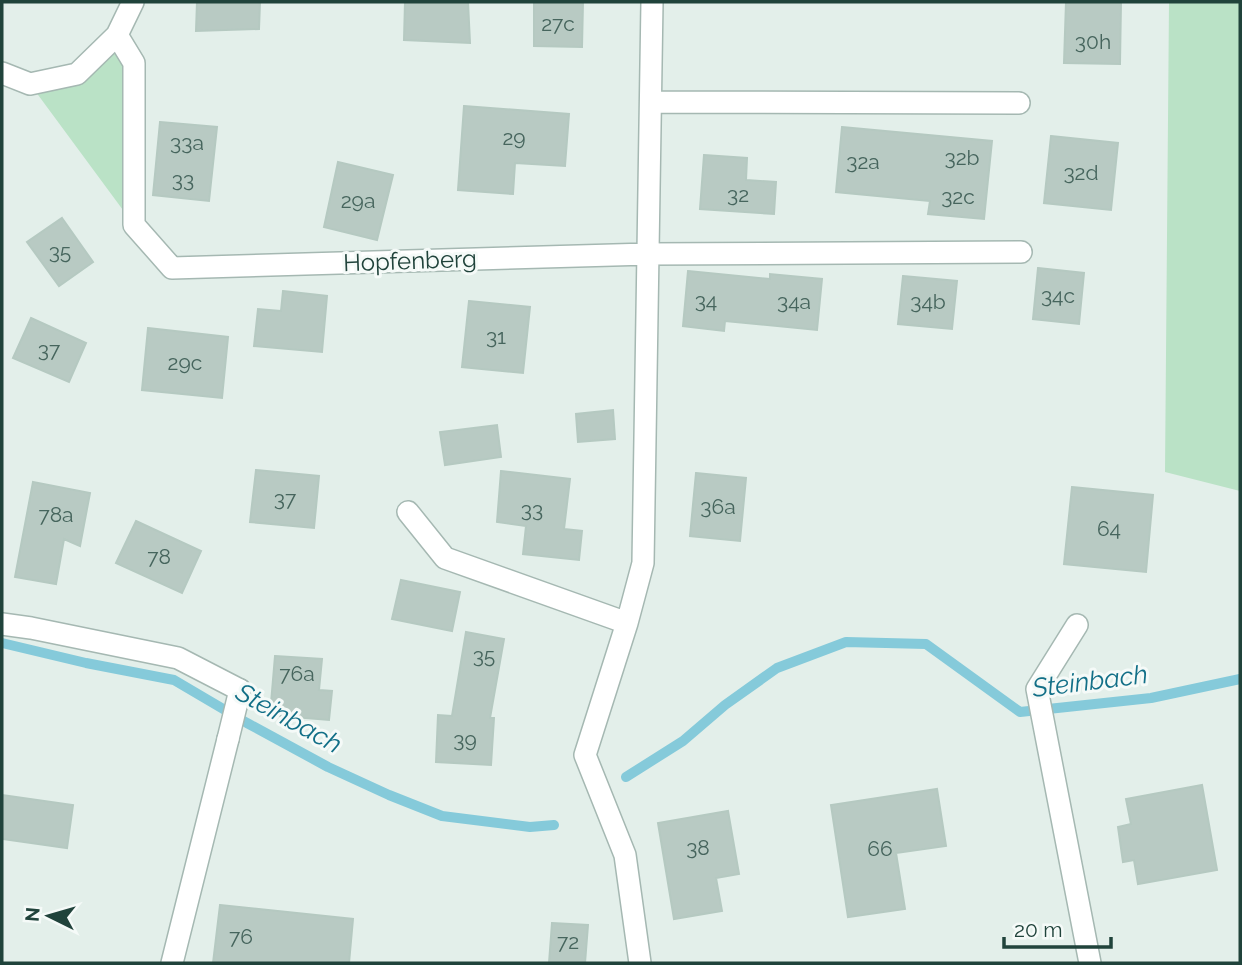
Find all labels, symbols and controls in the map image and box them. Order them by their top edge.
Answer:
house number: 27c [541,11,575,36]
house number: 30h [1075,29,1111,54]
house number: 29 [502,125,526,150]
house number: 33a [170,130,204,155]
house number: 32b [944,145,980,170]
house number: 32a [846,149,880,174]
house number: 32d [1063,160,1099,185]
house number: 33 [172,167,194,192]
house number: 32 [727,182,749,207]
house number: 32c [941,184,975,209]
house number: 29a [341,188,375,213]
house number: 35 [49,239,71,264]
street label: Hopfenberg [343,244,477,277]
house number: 34c [1041,283,1075,308]
house number: 34 [695,288,717,313]
house number: 34a [777,289,811,314]
house number: 34b [910,289,946,314]
house number: 31 [486,324,506,349]
house number: 37 [38,337,61,362]
house number: 29c [168,350,202,375]
house number: 37 [274,486,297,511]
house number: 36a [700,494,736,519]
house number: 33 [521,497,543,522]
house number: 78a [38,502,74,527]
house number: 64 [1097,516,1121,541]
house number: 78 [147,544,171,569]
house number: 35 [473,643,495,668]
water label: Steinbach [1029,659,1150,703]
house number: 76a [279,661,315,686]
water label: Steinbach [230,676,347,759]
house number: 39 [453,727,477,752]
house number: 38 [686,835,710,860]
house number: 66 [867,836,893,861]
north arrow [14,881,84,951]
text: N [20,906,44,923]
scale bar [1004,906,1111,950]
text: 20 m [1014,917,1062,942]
house number: 76 [229,924,253,949]
house number: 72 [557,929,579,954]

